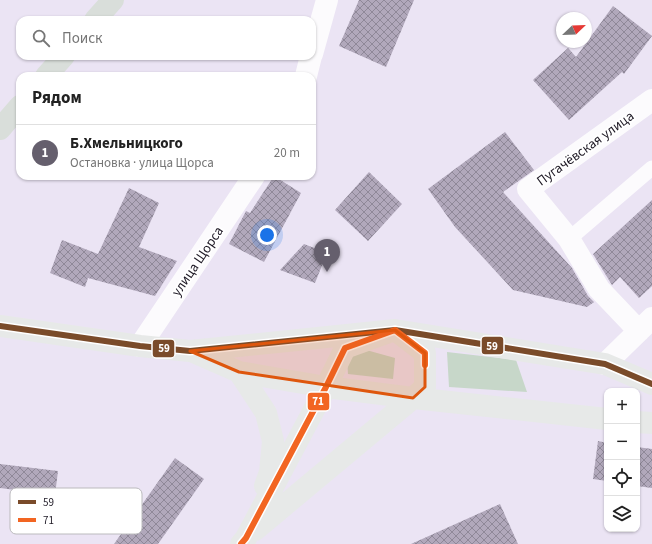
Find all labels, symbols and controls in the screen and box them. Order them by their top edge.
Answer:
north arrow [556,12,592,48]
search box [16,16,316,60]
icon: search [30,27,52,49]
text: Поиск [62,28,103,49]
text: Рядом [32,86,82,110]
street label: Пугачёвская улица [533,107,638,191]
text: Б.Хмельницкого [70,133,183,154]
text: 1 [42,144,48,162]
text: 20 m [274,144,300,162]
text: Остановка · улица Щорса [70,154,214,172]
street label: улица Щорса [167,223,229,301]
your location [257,225,277,245]
pin: 1 [314,239,340,272]
line badge: 59 [481,336,504,355]
line badge: 59 [152,339,175,358]
text: 59 [486,339,498,354]
text: 59 [158,341,170,356]
map controls [604,388,640,532]
button: + [604,388,640,424]
line badge: 71 [307,392,330,411]
text: 71 [312,394,324,409]
button: − [604,424,640,460]
button: locate [604,460,640,496]
legend [10,488,142,534]
text: 59 [43,495,54,510]
button: layers [604,496,640,532]
text: 71 [43,513,54,528]

